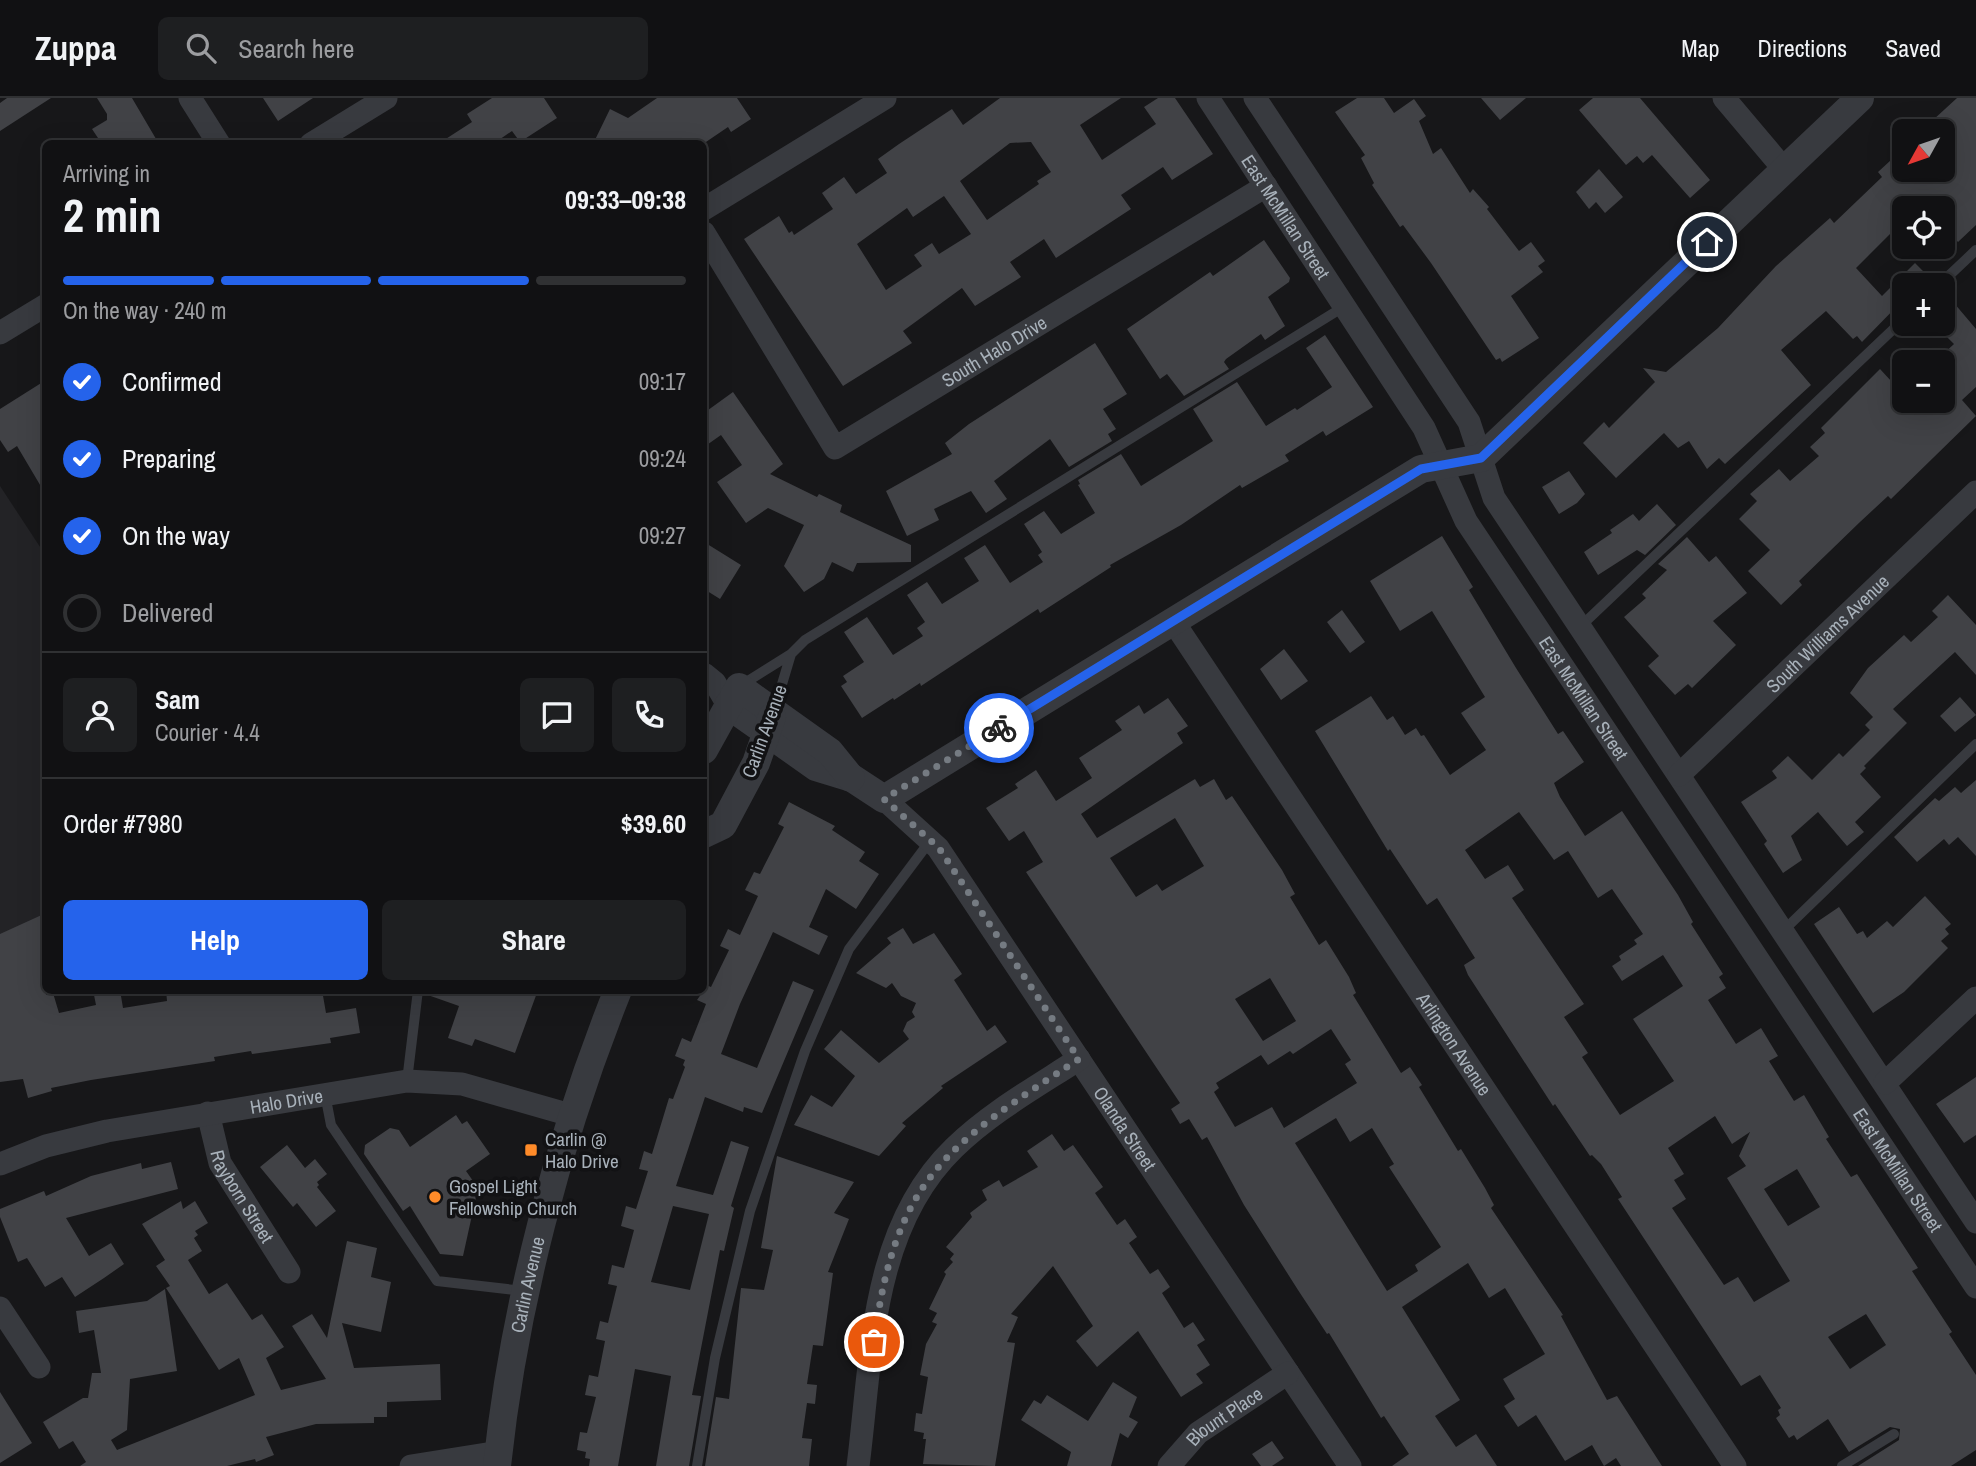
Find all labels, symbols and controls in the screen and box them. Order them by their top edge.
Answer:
search box [158,17,648,80]
text: Zuppa [35,26,116,70]
icon: search [182,29,220,67]
text: Search here [238,31,354,66]
text: Map [1681,32,1719,64]
text: Directions [1757,32,1847,64]
text: Saved [1885,32,1941,64]
north arrow [1892,119,1955,182]
map controls [1892,119,1955,413]
street label: East McMillan Street [1235,149,1336,285]
text: Arriving in [63,158,150,189]
text: 09:33–09:38 [565,182,686,217]
text: 2 min [63,184,162,246]
button: locate [1892,196,1955,259]
pin [1677,212,1737,272]
icon: home [1688,223,1726,261]
button: + [1892,273,1955,336]
text: On the way · 240 m [63,295,227,326]
street label: South Halo Drive [937,309,1052,393]
button: − [1892,350,1955,413]
icon: check [63,363,101,401]
text: Confirmed [122,364,222,399]
text: 09:17 [639,366,686,397]
icon: check [63,440,101,478]
text: Preparing [122,441,216,476]
text: 09:24 [639,443,686,474]
icon: check [63,517,101,555]
text: On the way [122,518,230,553]
text: 09:27 [639,520,686,551]
street label: South Williams Avenue [1760,569,1895,699]
text: Delivered [122,595,213,630]
street label: East McMillan Street [1533,631,1635,766]
button: person [63,678,137,752]
button: chat [520,678,594,752]
button: phone [612,678,686,752]
street label: Carlin Avenue [735,681,793,781]
text: Sam [155,682,200,717]
courier [964,693,1034,763]
icon: bike [980,709,1018,747]
text: Courier · 4.4 [155,717,260,748]
text: Order #7980 [63,806,183,841]
text: $39.60 [621,806,686,841]
button: Help [63,900,368,980]
button: Share [382,900,686,980]
street label: Arlington Avenue [1410,987,1498,1101]
street label: Olanda Street [1087,1081,1163,1176]
street label: Halo Drive [248,1082,325,1120]
street label: East McMillan Street [1847,1103,1949,1238]
place label: Carlin @ Halo Drive [545,1126,619,1174]
marker: Carlin @ Halo Drive [523,1142,539,1158]
street label: Rayborn Street [204,1147,281,1248]
place label: Gospel Light Fellowship Church [449,1173,577,1221]
marker: Gospel Light Fellowship Church [427,1189,443,1205]
street label: Carlin Avenue [504,1234,551,1335]
pin [844,1312,904,1372]
icon: bag [855,1323,893,1361]
street label: Blount Place [1180,1381,1268,1451]

